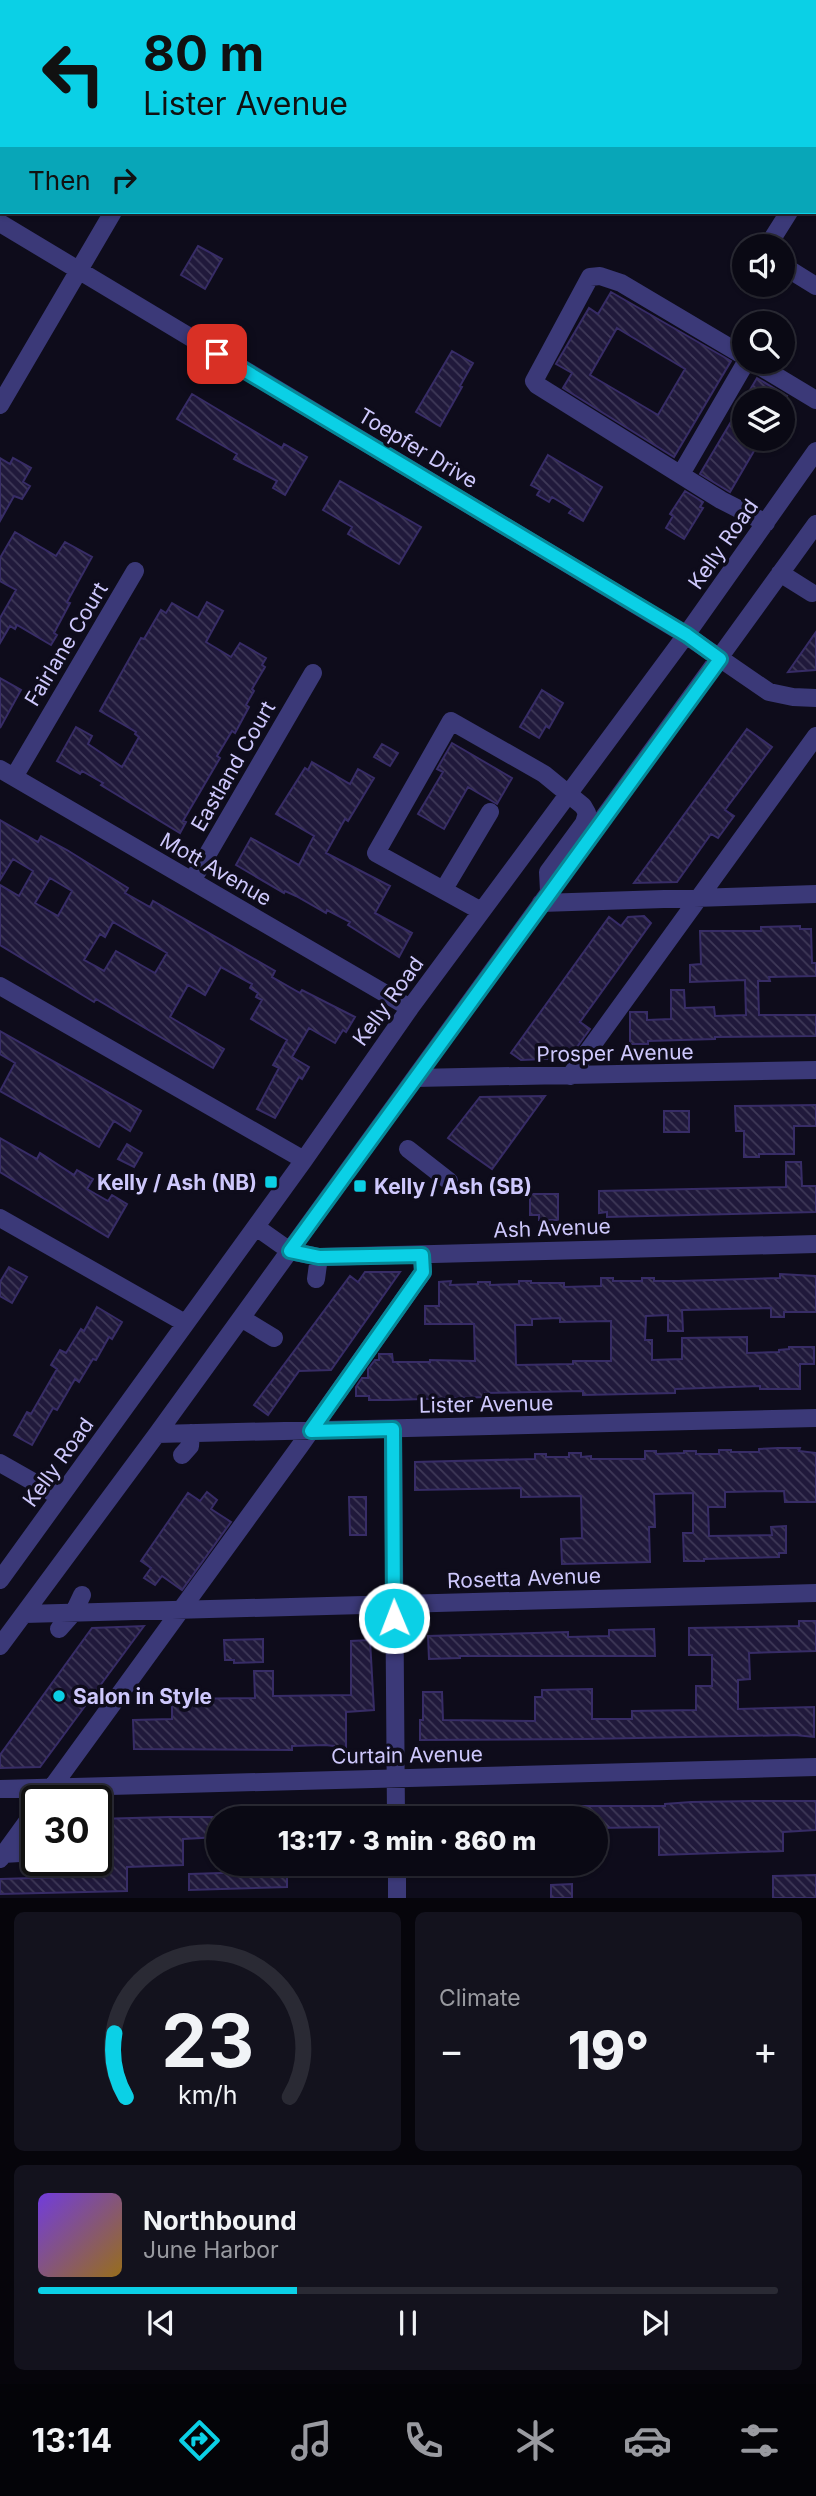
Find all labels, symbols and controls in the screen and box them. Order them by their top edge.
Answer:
text: 80 m [143,24,264,83]
icon: left [28,28,119,119]
text: Lister Avenue [143,84,348,123]
icon: right [105,161,143,199]
text: Then [28,165,91,196]
map controls [732,234,795,451]
button: sound [732,234,795,297]
button: search [732,311,795,374]
pin [187,324,247,384]
icon: arrive [198,335,236,373]
button: layers [732,388,795,451]
street label: Toepfer Drive [354,403,482,493]
street label: Kelly Road [683,494,763,594]
street label: Fairlane Court [19,578,113,710]
street label: Eastland Court [186,696,280,835]
street label: Mott Avenue [156,827,276,911]
street label: Kelly Road [347,952,429,1050]
street label: Prosper Avenue [536,1039,694,1067]
place label: Kelly / Ash (NB) [97,1170,257,1195]
marker: Kelly / Ash (NB) [263,1174,279,1190]
place label: Kelly / Ash (SB) [374,1174,532,1199]
marker: Kelly / Ash (SB) [352,1178,368,1194]
street label: Ash Avenue [493,1213,611,1243]
street label: Lister Avenue [419,1390,553,1418]
street label: Kelly Road [17,1413,99,1511]
street label: Rosetta Avenue [447,1563,601,1593]
position arrow [357,1581,431,1655]
place label: Salon in Style [73,1684,212,1709]
marker: Salon in Style [51,1688,67,1704]
street label: Curtain Avenue [331,1741,483,1769]
speed limit sign: 30 [21,1785,112,1876]
text: 13:17 · 3 min · 860 m [278,1825,536,1856]
text: Climate [439,1984,521,2012]
text: 23 [161,1997,254,2086]
text: 19° [568,2019,649,2082]
text: − [439,2027,464,2073]
text: + [753,2027,778,2073]
text: km/h [178,2080,237,2110]
text: Northbound [143,2205,297,2236]
text: June Harbor [143,2236,279,2264]
icon: previous [142,2304,180,2342]
icon: pause [389,2304,427,2342]
icon: next [636,2304,674,2342]
icon: directions [175,2416,224,2465]
icon: music [287,2416,336,2465]
icon: phone [399,2416,448,2465]
icon: climate [511,2416,560,2465]
icon: car [623,2416,672,2465]
icon: filters [735,2416,784,2465]
text: 13:14 [32,2421,112,2460]

